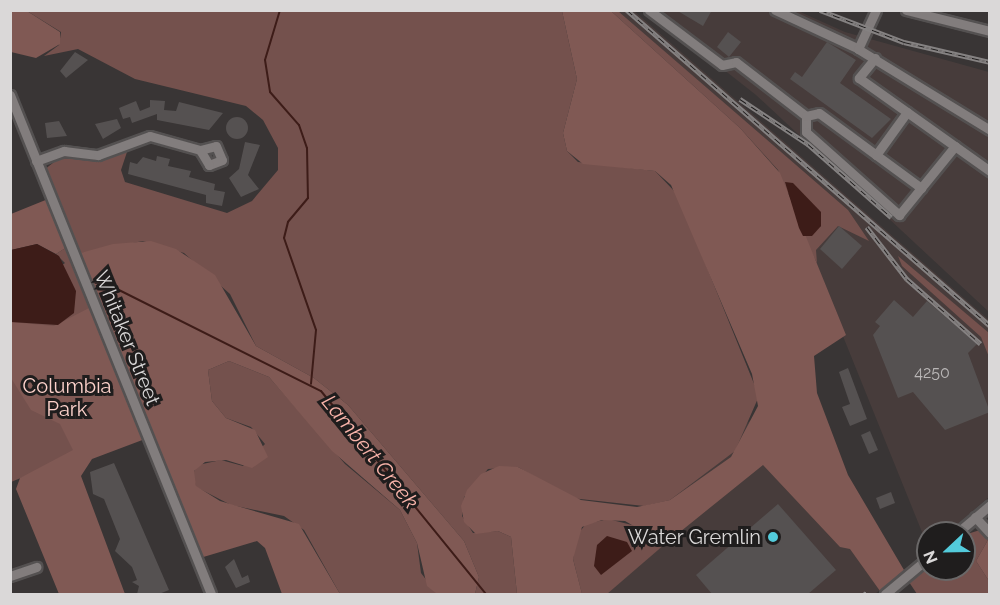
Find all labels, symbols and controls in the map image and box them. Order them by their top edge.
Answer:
street label: Whitaker Street [89,267,165,409]
house number: 4250 [914,363,950,383]
park label: Columbia Park [23,375,111,422]
water label: Lambert Creek [316,390,424,514]
north arrow [916,521,976,581]
place label: Water Gremlin [627,525,761,549]
marker: Water Gremlin [766,530,780,544]
text: N [920,548,942,566]

